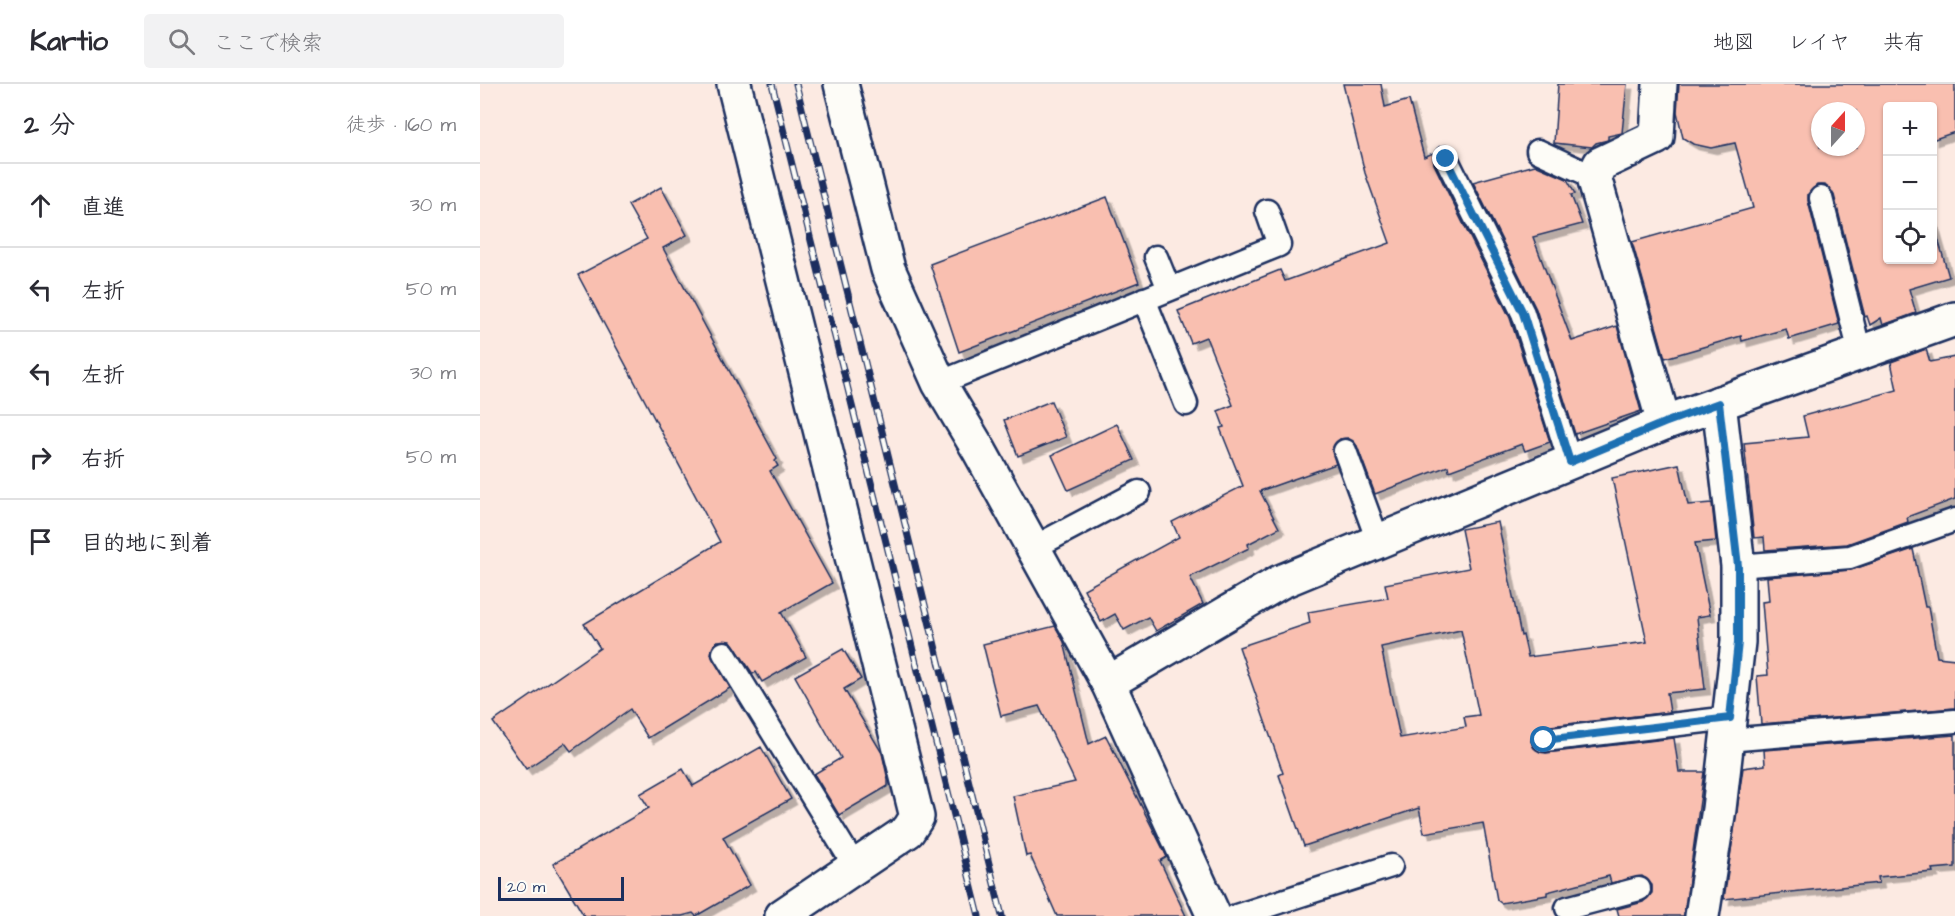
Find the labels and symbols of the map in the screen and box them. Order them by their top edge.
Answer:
north arrow [1811,102,1865,156]
route end [1432,145,1458,171]
route start [1530,726,1556,752]
scale bar [498,874,624,902]

